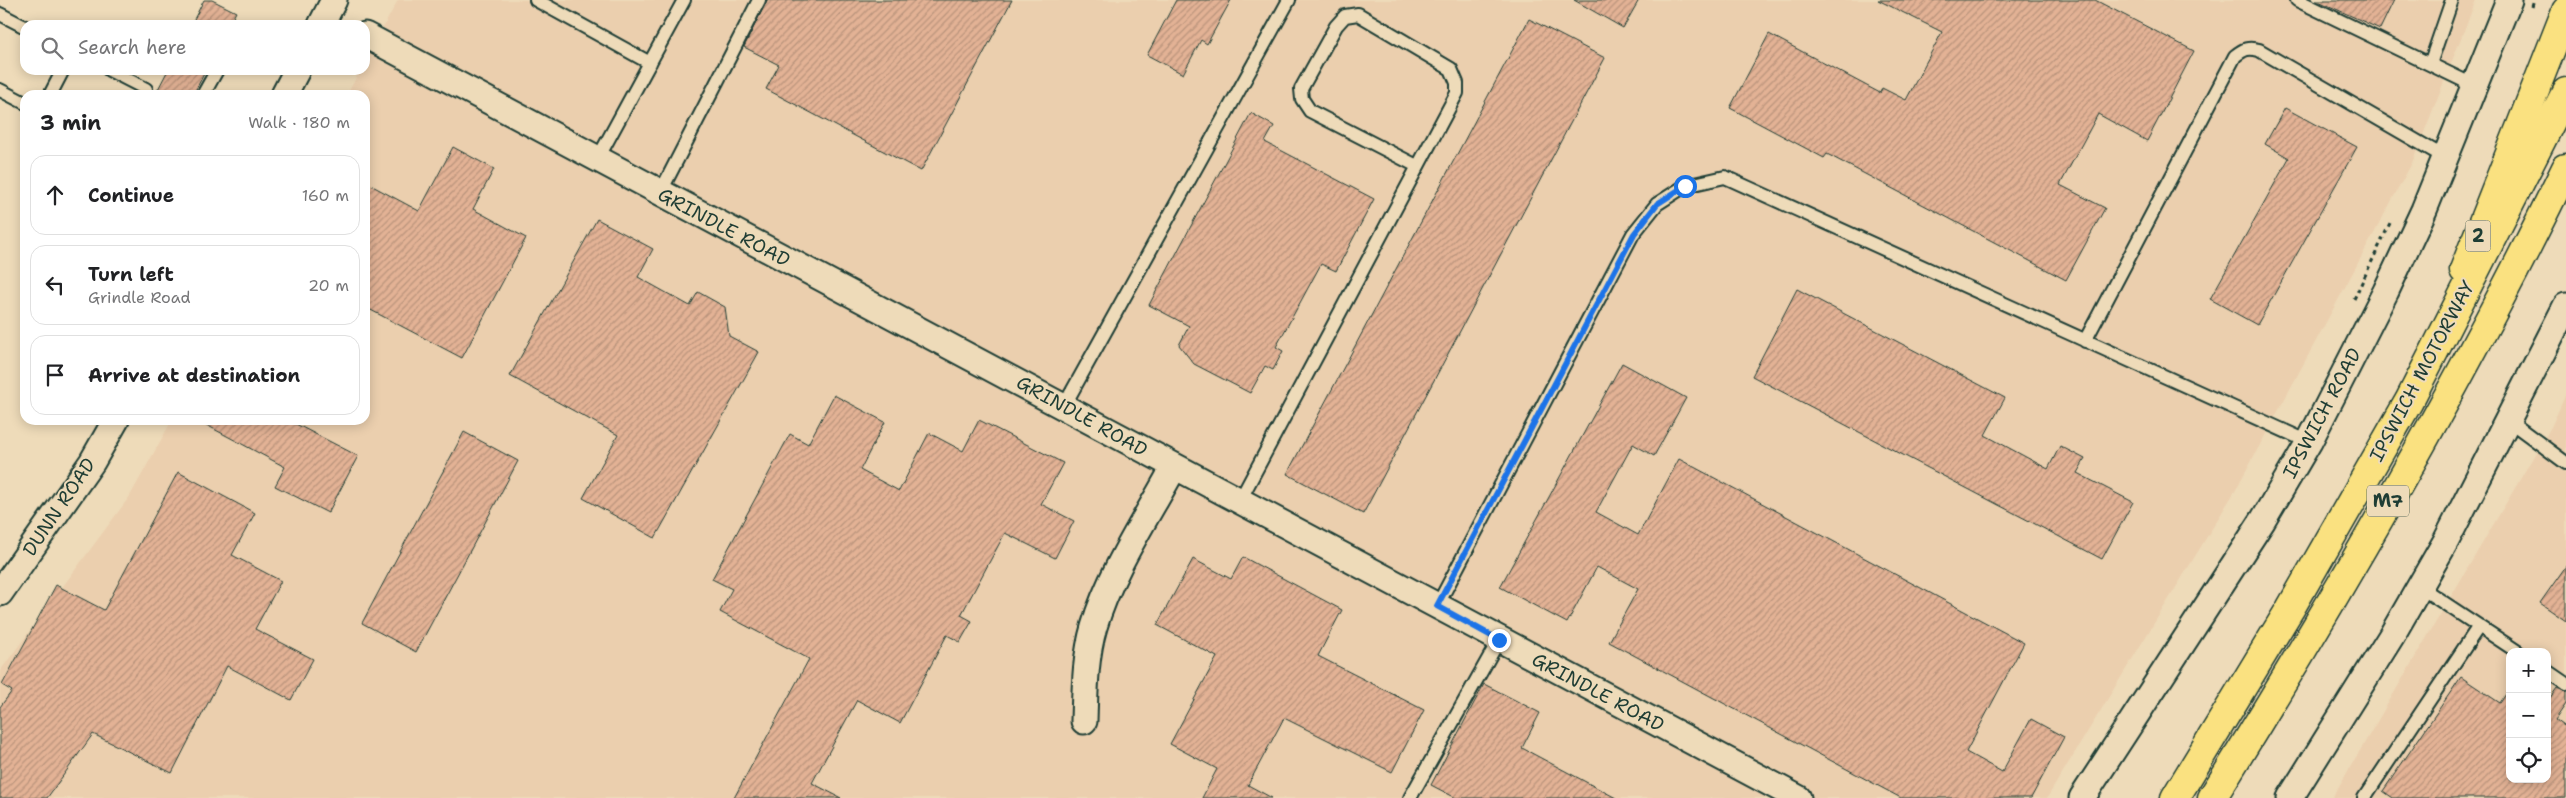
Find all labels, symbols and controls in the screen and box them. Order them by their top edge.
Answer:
search box [20,20,370,75]
icon: search [38,34,66,62]
text: Search here [78,35,187,60]
text: 3 min [40,109,101,137]
text: Walk · 180 m [248,112,350,133]
route start [1674,175,1697,198]
icon: ahead [41,181,69,209]
street label: GRINDLE ROAD [654,182,794,272]
text: Continue [88,183,174,208]
text: 160 m [302,185,349,206]
road number: 2 [2466,220,2490,252]
text: Turn left [88,262,174,287]
icon: left [41,271,69,299]
text: 20 m [308,275,349,296]
street label: IPSWICH MOTORWAY [2364,276,2481,466]
text: Grindle Road [88,287,191,308]
street label: IPSWICH ROAD [2277,343,2367,483]
icon: arrive [41,361,69,389]
text: Arrive at destination [88,363,300,388]
street label: GRINDLE ROAD [1012,370,1152,462]
street label: DUNN ROAD [17,453,101,561]
road number: M7 [2367,486,2409,516]
route end [1488,629,1511,652]
street label: GRINDLE ROAD [1528,647,1668,737]
map controls [2506,648,2551,783]
button: + [2506,648,2551,693]
button: − [2506,693,2551,738]
button: locate [2506,738,2551,783]

